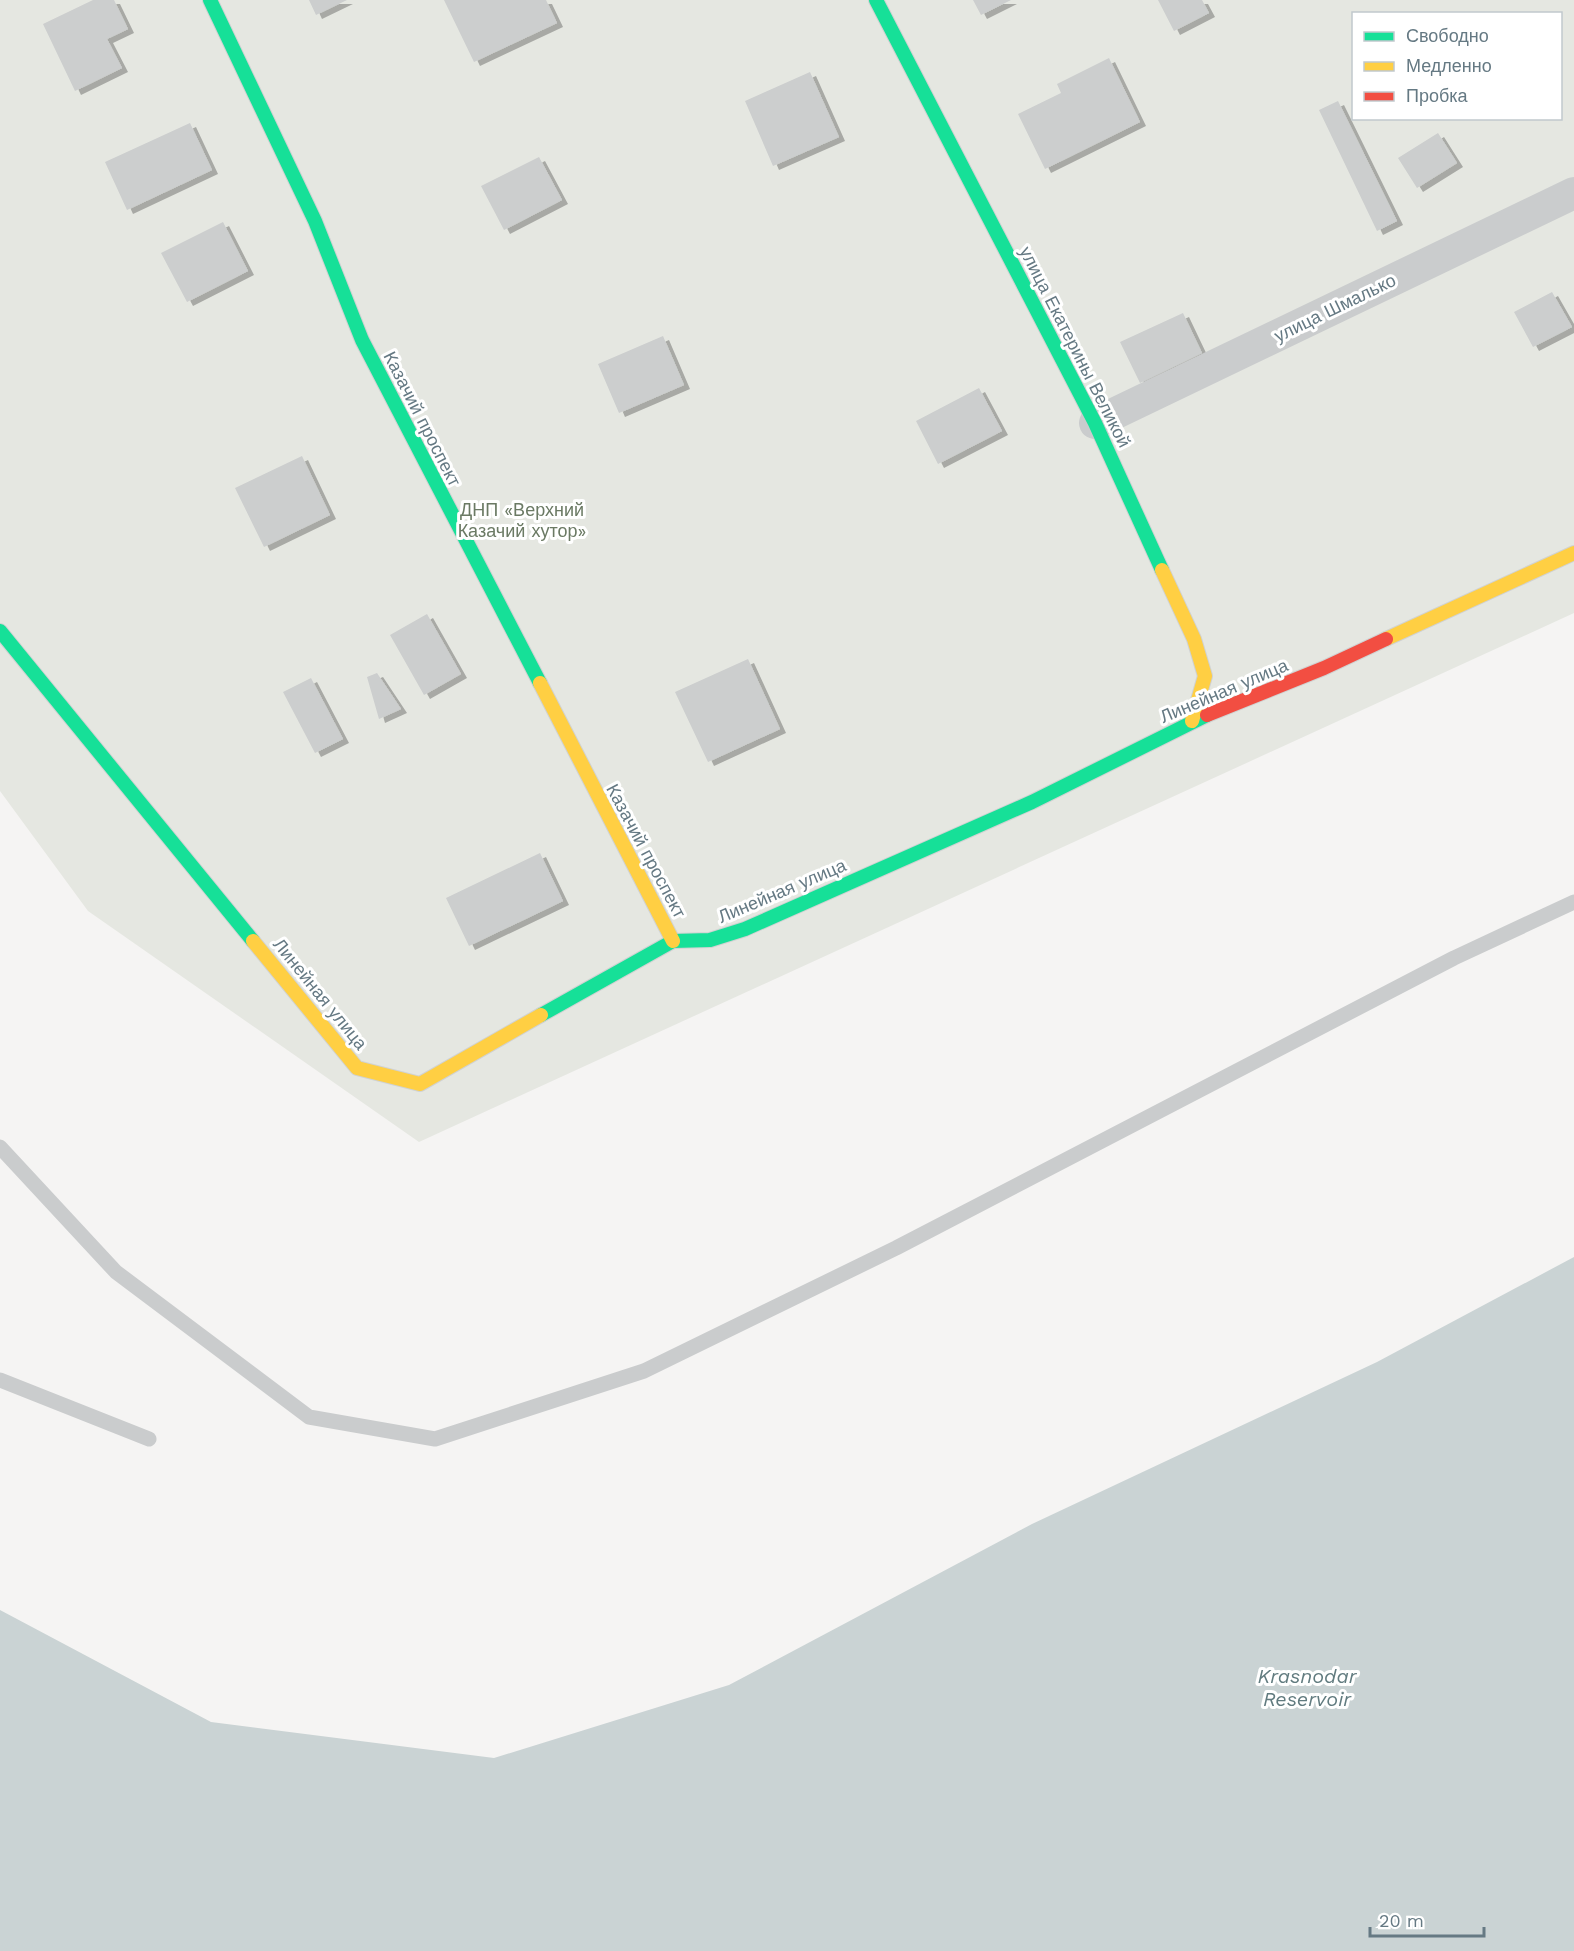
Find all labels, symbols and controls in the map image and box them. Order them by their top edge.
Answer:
legend [1352,12,1562,120]
text: Свободно [1406,25,1489,46]
text: Медленно [1406,55,1492,76]
text: Пробка [1406,85,1469,106]
street label: улица Екатерины Великой [1016,243,1135,451]
street label: улица Шмалько [1271,269,1399,346]
street label: Казачий проспект [379,348,466,490]
park label: ДНП «Верхний Казачий хутор» [458,499,586,541]
street label: Линейная улица [1157,654,1292,727]
street label: Казачий проспект [602,780,691,921]
street label: Линейная улица [715,854,850,927]
street label: Линейная улица [269,934,372,1054]
water label: Krasnodar Reservoir [1258,1664,1358,1711]
scale bar [1370,1900,1484,1938]
text: 20 m [1379,1910,1424,1931]

